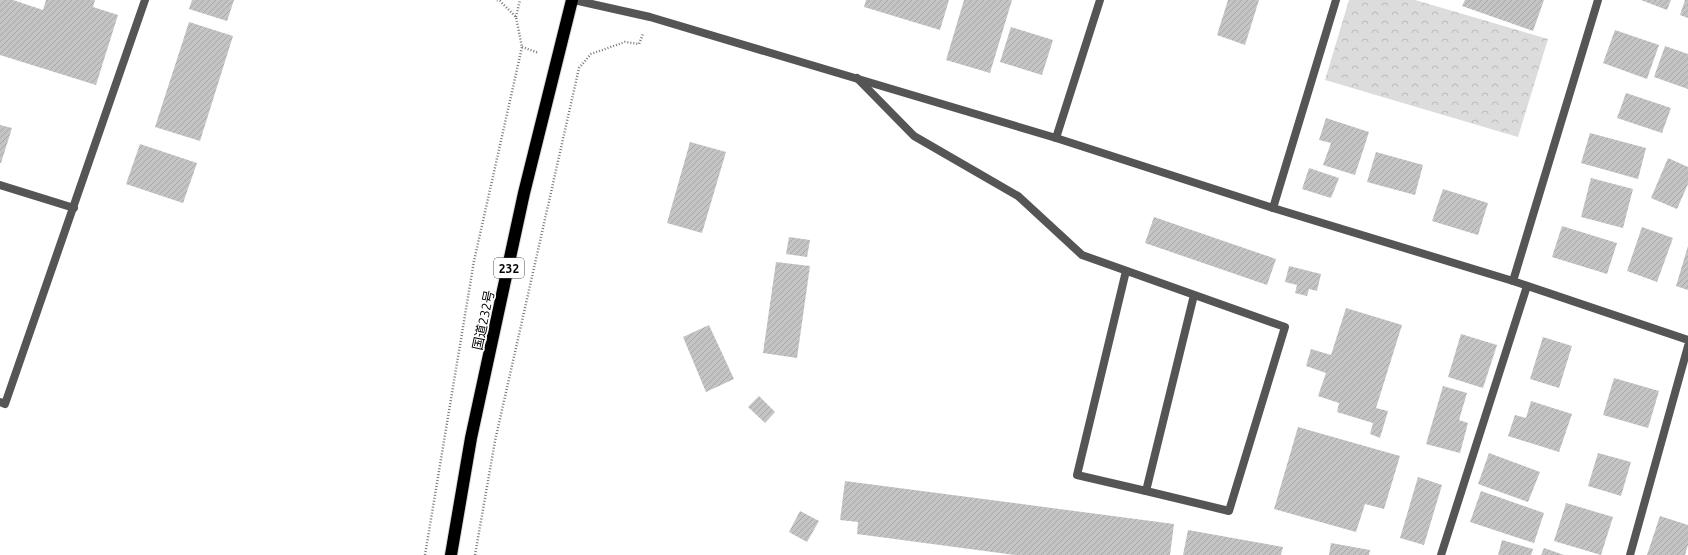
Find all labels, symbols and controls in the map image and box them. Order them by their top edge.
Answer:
road number: 232 [494,258,524,278]
street label: 国道232号 [470,289,496,351]

